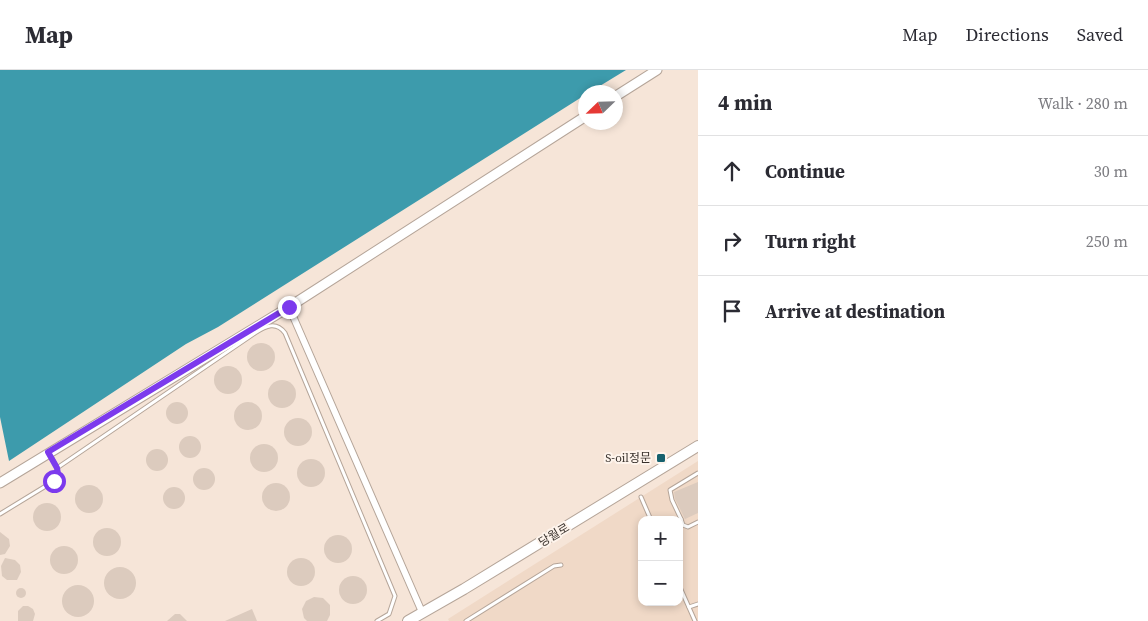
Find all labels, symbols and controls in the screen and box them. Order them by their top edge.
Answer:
text: Map [25,18,73,51]
text: Map [902,22,938,47]
text: Directions [966,22,1049,47]
text: Saved [1077,22,1123,47]
north arrow [578,85,623,130]
text: 4 min [718,88,773,117]
text: Walk · 280 m [1038,92,1128,114]
icon: ahead [718,157,746,185]
text: Continue [765,158,845,184]
text: 30 m [1094,160,1128,182]
icon: right [718,227,746,255]
text: Turn right [765,228,856,254]
text: 250 m [1086,230,1128,252]
route end [278,296,301,319]
icon: arrive [718,297,746,325]
text: Arrive at destination [765,298,945,324]
place label: S-oil정문 [605,450,651,466]
marker: S-oil정문 [655,452,667,464]
route start [43,470,66,493]
map controls [638,516,683,606]
button: + [638,516,683,561]
street label: 당월로 [536,520,572,550]
button: − [638,561,683,606]

